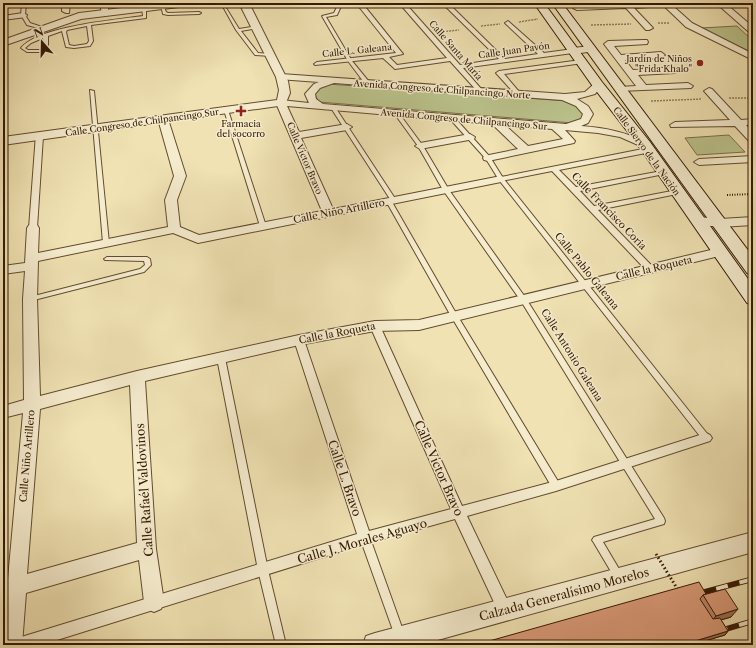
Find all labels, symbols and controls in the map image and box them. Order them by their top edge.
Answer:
street label: Calle Santa María [427,18,485,82]
north arrow [22,22,62,62]
text: N [32,24,46,41]
street label: Calle Juan Pavón [478,39,551,60]
street label: Calle L. Galeana [322,41,393,59]
place label: Jardín de Niños "Frida Khalo" [624,53,692,74]
marker: Jardín de Niños "Frida Khalo" [695,58,705,68]
street label: Avenida Congreso de Chilpancingo Norte [352,77,531,101]
street label: Calle Siervo de la Nación [611,104,683,198]
street label: Calle Congreso de Chilpancingo Sur [64,106,220,138]
marker: Farmacia del socorro [236,106,246,116]
street label: Avenida Congreso de Chilpancingo Sur [379,106,548,132]
place label: Farmacia del socorro [217,118,266,139]
street label: Calle Víctor Bravo [285,120,325,196]
street label: Calle Francisco Coria [569,170,650,253]
street label: Calle Niño Artillero [292,196,386,226]
street label: Calle Pablo Galeana [552,230,623,313]
street label: Calle la Roqueta [615,253,694,283]
street label: Calle Antonio Galeana [538,306,606,404]
street label: Calle la Roqueta [297,319,377,347]
street label: Calle Niño Artillero [16,409,38,503]
street label: Calle Víctor Bravo [411,418,467,518]
street label: Calle Rafaél Valdovinos [132,423,156,557]
street label: Calle L. Bravo [325,438,365,518]
street label: Calle J. Morales Aguayo [295,515,429,567]
street label: Calzada Generalísimo Morelos [478,564,650,624]

